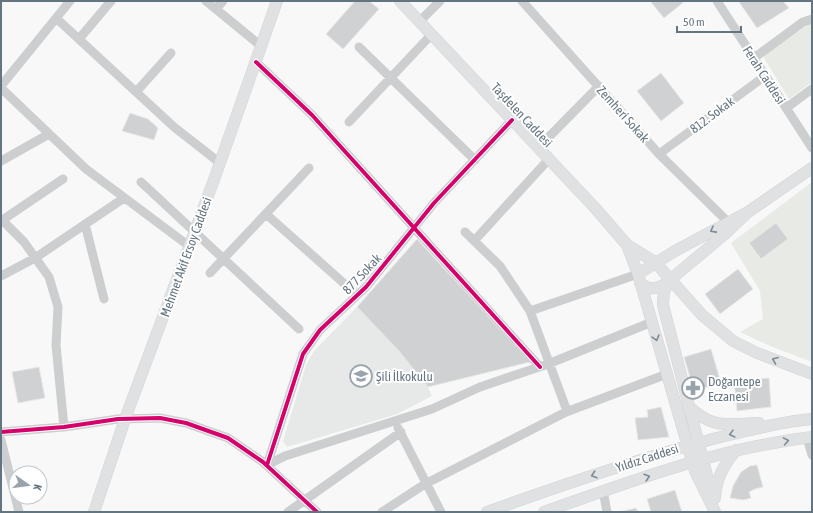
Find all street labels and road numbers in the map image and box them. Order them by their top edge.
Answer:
street label: Ferah Caddesi [740,43,788,107]
street label: Taşdelen Caddesi [488,80,556,150]
street label: Zemheri Sokak [594,83,653,146]
street label: 812. Sokak [687,93,737,136]
street label: Mehmet Akif Ersoy Caddesi [157,195,215,319]
street label: 877.Sokak [340,251,385,297]
street label: Yıldız Caddesi [614,441,680,475]

